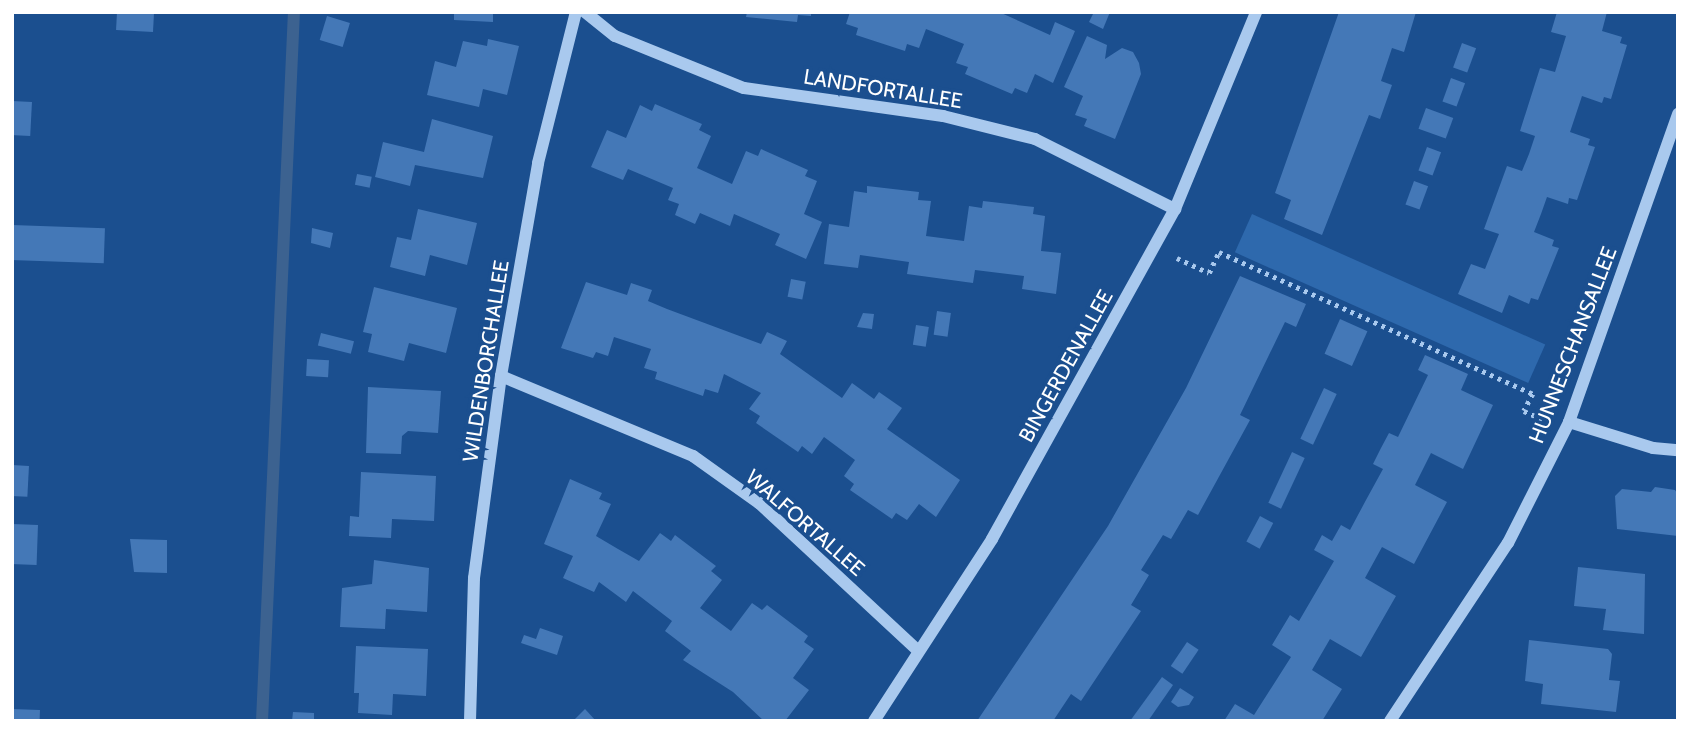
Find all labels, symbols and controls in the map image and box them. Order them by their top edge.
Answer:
street label: LANDFORTALLEE [802,64,964,114]
street label: HUNNESCHANSALLEE [1524,243,1622,447]
street label: WILDENBORCHALLEE [458,258,514,464]
street label: BINGERDENALLEE [1014,286,1118,446]
street label: WALFORTALLEE [740,465,870,581]

